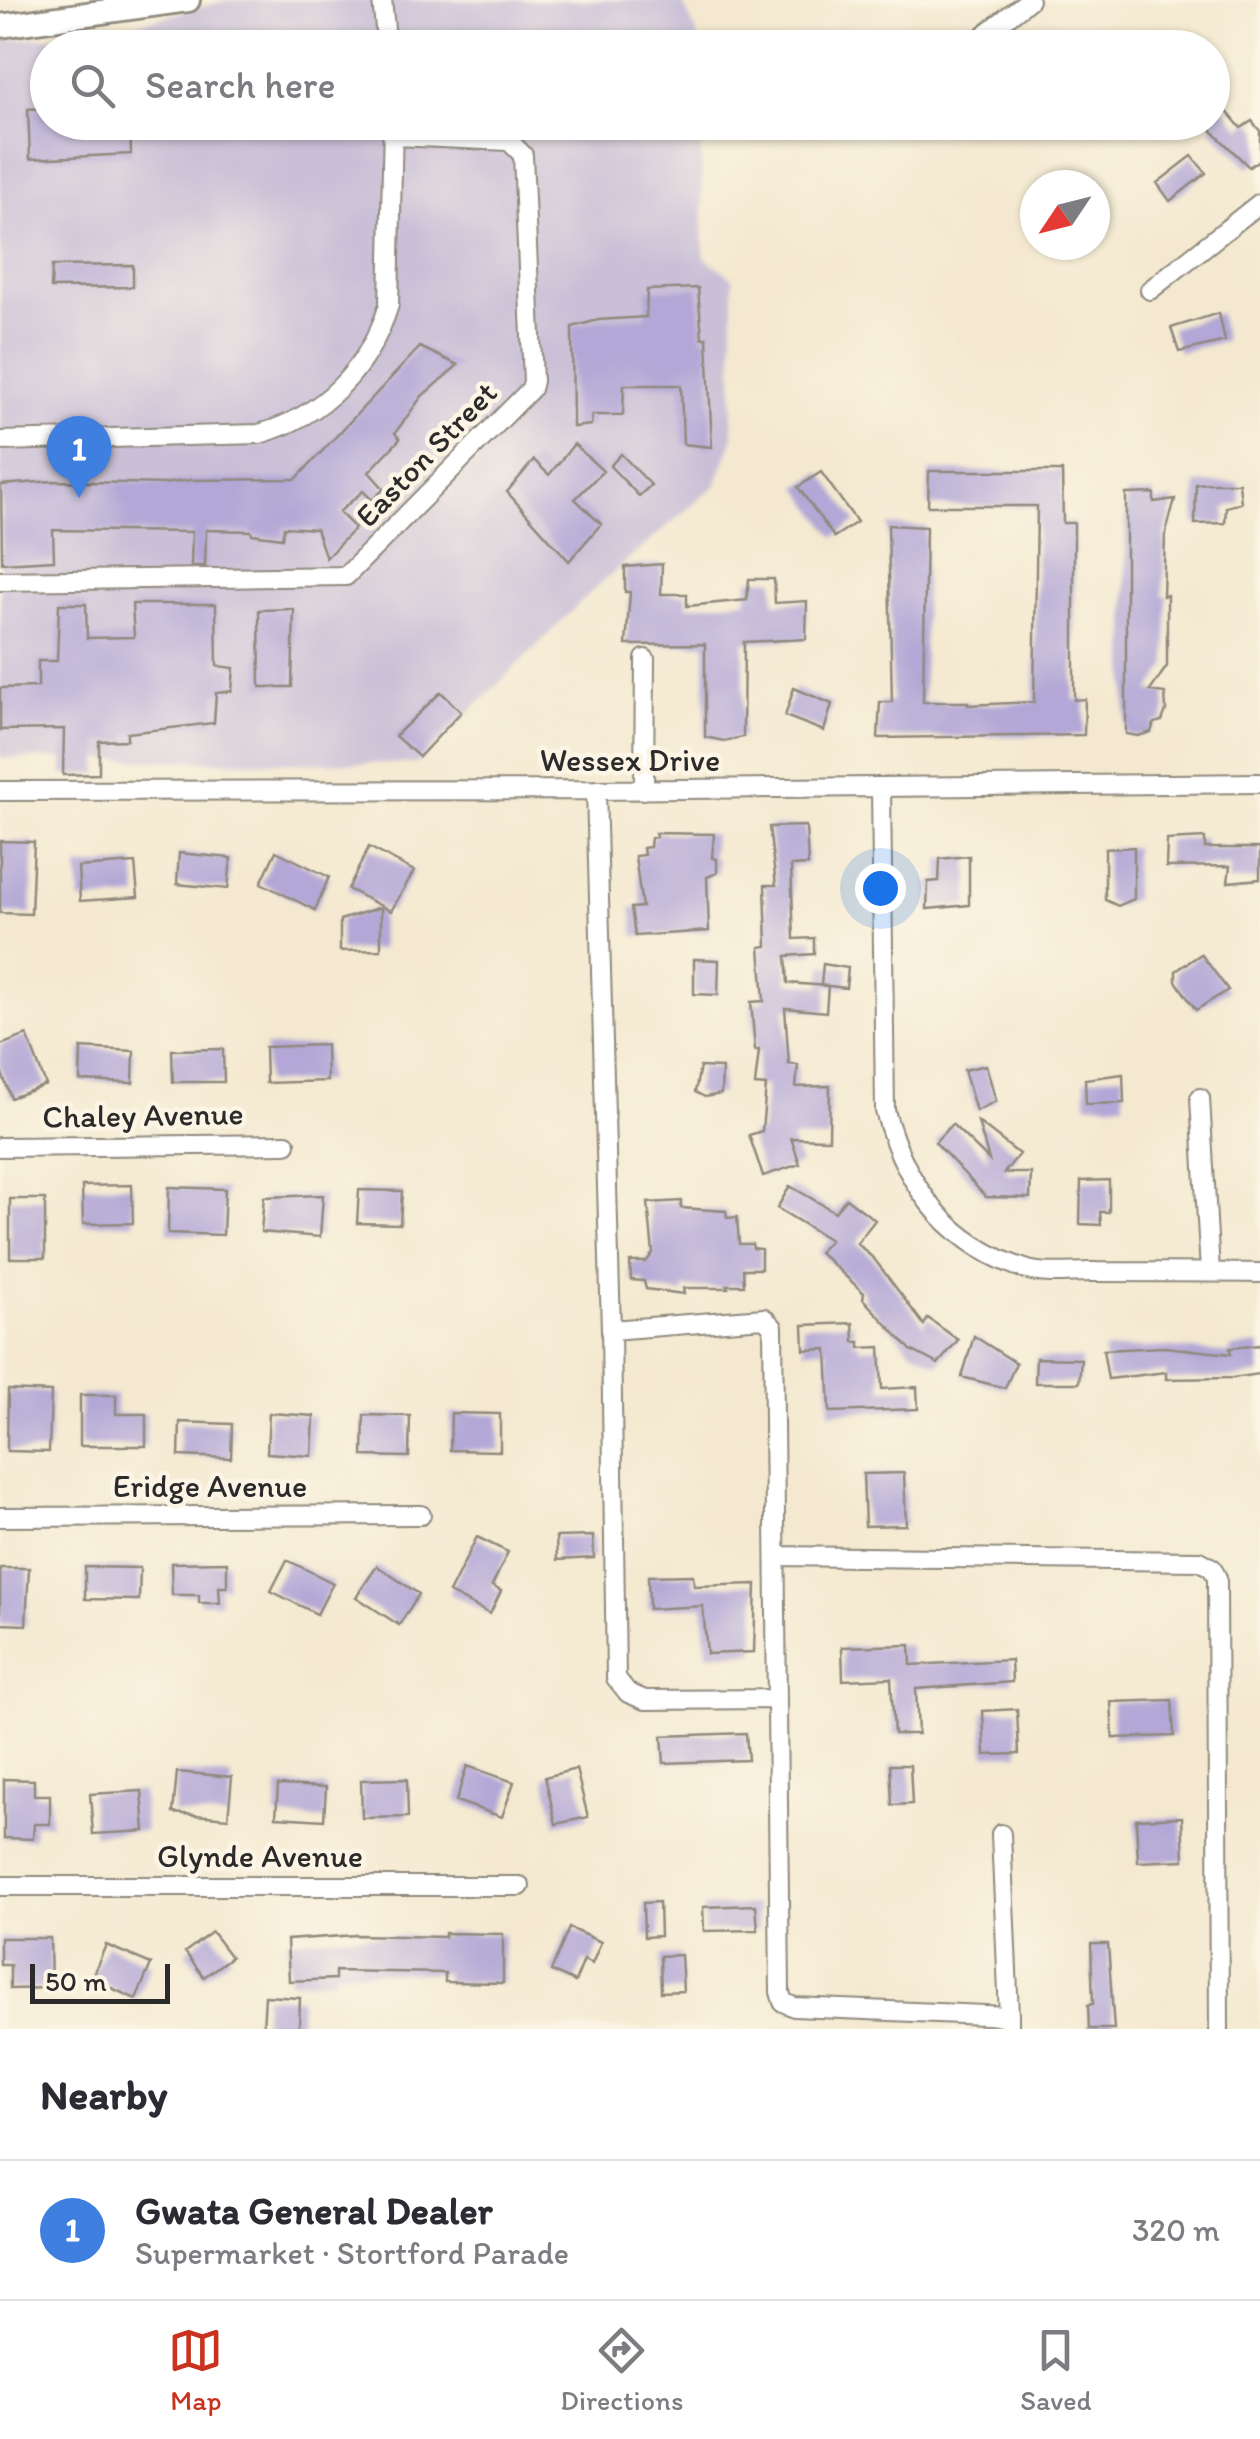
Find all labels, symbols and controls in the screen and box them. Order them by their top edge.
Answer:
search box [30,30,1230,140]
icon: search [65,58,120,113]
text: Search here [145,62,336,108]
north arrow [1020,170,1110,260]
street label: Easton Street [347,374,505,534]
pin: 1 [46,416,112,498]
street label: Wessex Drive [540,741,720,779]
your location [855,863,906,914]
street label: Chaley Avenue [42,1094,244,1136]
street label: Eridge Avenue [113,1467,307,1505]
street label: Glynde Avenue [157,1837,363,1875]
scale bar [30,1959,170,2004]
text: 50 m [45,1964,107,1998]
text: Nearby [40,2069,167,2120]
text: Gwata General Dealer [135,2188,493,2234]
text: 1 [65,2211,80,2249]
text: 320 m [1132,2211,1220,2249]
text: Supermarket · Stortford Parade [135,2234,569,2272]
tab: Map [168,2323,223,2417]
tab: Directions [560,2323,683,2417]
tab: Saved [1020,2323,1092,2417]

